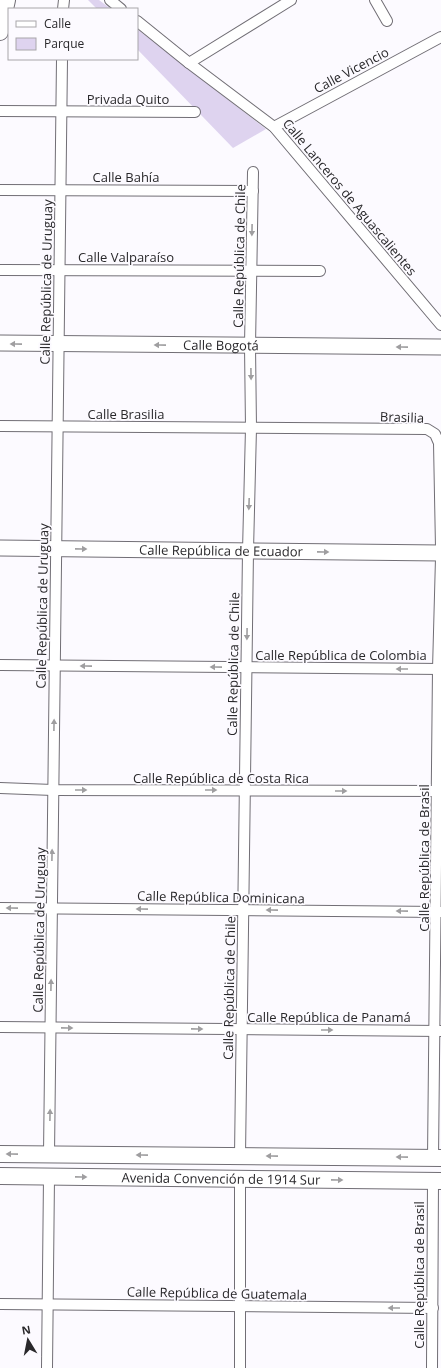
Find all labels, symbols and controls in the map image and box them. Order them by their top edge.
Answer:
legend [8,8,138,60]
text: Calle [44,15,71,32]
text: Parque [44,35,84,52]
street label: Calle Vicencio [310,43,392,97]
street label: Privada Quito [87,90,169,108]
street label: Calle Lanceros de Aguascalientes [279,115,421,279]
street label: Calle Bahía [93,168,159,186]
street label: Calle República de Chile [229,184,249,328]
street label: Calle República de Uruguay [36,199,56,365]
one-way arrow [249,224,255,237]
street label: Calle Valparaíso [78,248,174,266]
street label: Calle Bogotá [183,336,259,354]
one-way arrow [9,341,22,347]
one-way arrow [153,342,166,348]
one-way arrow [395,344,408,350]
one-way arrow [248,368,254,381]
street label: Calle Brasilia [88,405,164,423]
street label: Brasilia [380,407,424,427]
one-way arrow [246,498,253,510]
street label: Calle República de Uruguay [32,523,52,689]
street label: Calle República de Ecuador [139,541,304,560]
one-way arrow [75,546,88,552]
one-way arrow [317,549,330,555]
street label: Calle República de Chile [223,592,243,736]
one-way arrow [244,628,250,641]
street label: Calle República de Colombia [255,646,427,664]
one-way arrow [79,663,92,669]
one-way arrow [209,664,222,670]
one-way arrow [395,666,408,672]
one-way arrow [51,718,57,731]
street label: Calle República de Costa Rica [133,769,309,787]
street label: Calle República de Brasil [415,784,433,932]
one-way arrow [75,787,88,793]
one-way arrow [205,787,218,793]
one-way arrow [335,788,348,794]
street label: Calle República de Uruguay [29,847,49,1013]
one-way arrow [49,848,55,861]
street label: Calle República Dominicana [137,887,305,907]
one-way arrow [5,905,18,911]
one-way arrow [135,906,148,912]
one-way arrow [265,907,278,913]
one-way arrow [395,908,408,914]
street label: Calle República de Chile [219,916,239,1060]
one-way arrow [48,978,54,991]
street label: Calle República de Panamá [247,1008,411,1026]
one-way arrow [61,1025,74,1031]
one-way arrow [191,1026,204,1032]
one-way arrow [321,1027,334,1033]
one-way arrow [47,1108,53,1121]
one-way arrow [5,1151,18,1157]
one-way arrow [135,1152,148,1158]
one-way arrow [265,1153,278,1159]
one-way arrow [395,1154,408,1160]
street label: Avenida Convención de 1914 Sur [122,1168,321,1189]
one-way arrow [75,1174,88,1180]
one-way arrow [331,1177,344,1183]
street label: Calle República de Brasil [410,1201,428,1349]
street label: Calle República de Guatemala [127,1282,307,1304]
one-way arrow [387,1305,400,1311]
north arrow [8,1320,48,1360]
text: N [20,1321,32,1338]

